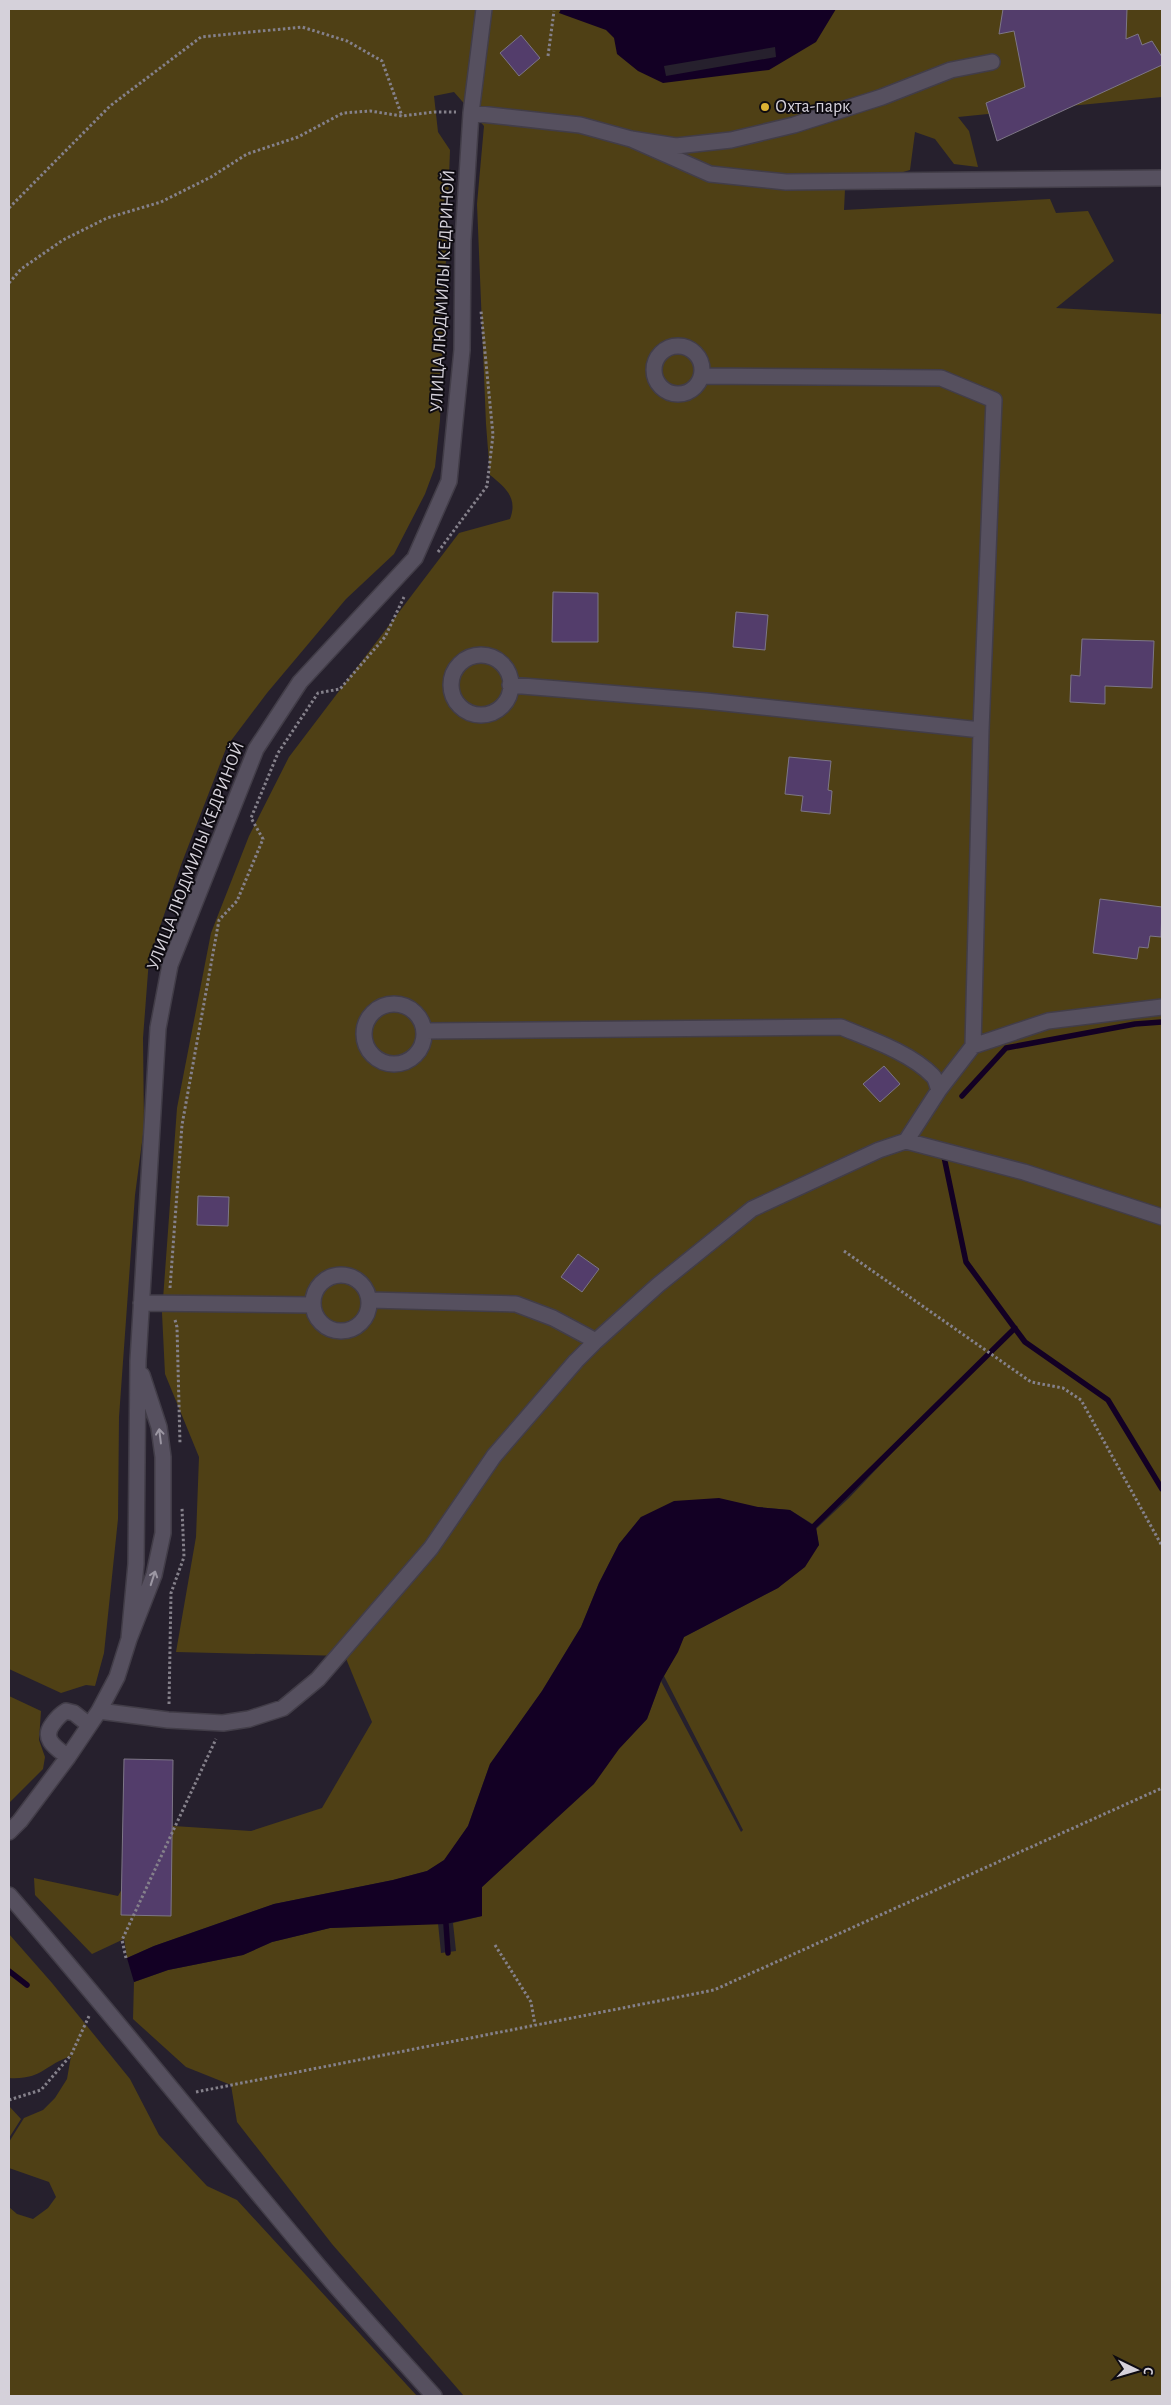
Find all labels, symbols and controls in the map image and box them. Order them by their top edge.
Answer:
place label: Охта-парк [775,98,851,116]
marker: Охта-парк [759,101,771,113]
street label: УЛИЦА ЛЮДМИЛЫ КЕДРИНОЙ [426,169,458,413]
street label: УЛИЦА ЛЮДМИЛЫ КЕДРИНОЙ [142,739,248,973]
one-way arrow [155,1428,165,1444]
one-way arrow [149,1570,158,1586]
north arrow [1111,2345,1161,2395]
text: С [1141,2367,1155,2376]

